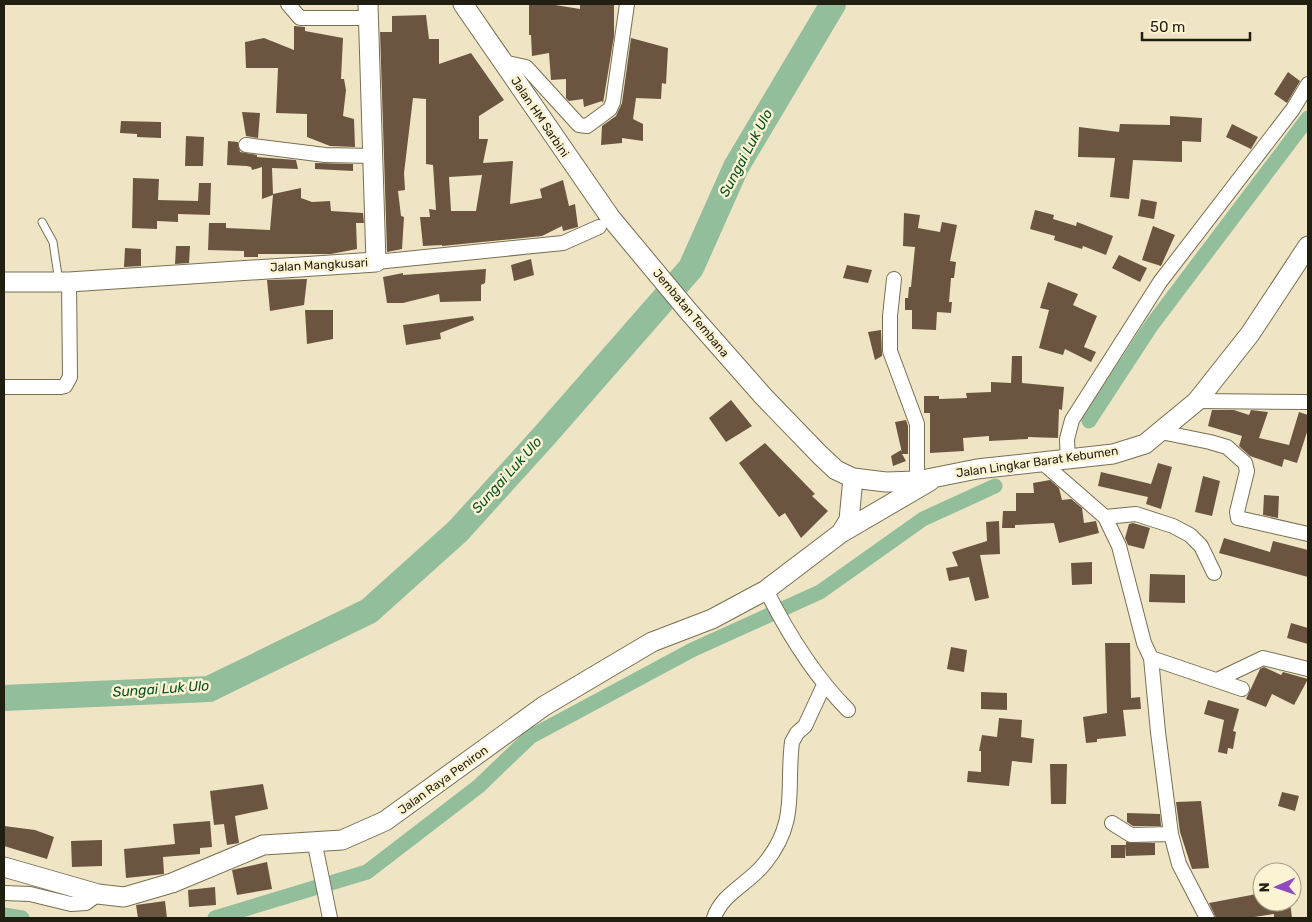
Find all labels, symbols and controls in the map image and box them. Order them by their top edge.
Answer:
scale bar [1142,10,1250,42]
text: 50 m [1150,18,1185,36]
street label: Jalan HM Sarbini [508,74,572,160]
water label: Sungai Luk Ulo [716,106,776,200]
street label: Jalan Mangkusari [270,255,368,275]
street label: Jembatan Tembana [650,266,732,360]
water label: Sungai Luk Ulo [468,433,546,517]
street label: Jalan Lingkar Barat Kebumen [955,444,1119,480]
water label: Sungai Luk Ulo [112,677,210,701]
street label: Jalan Raya Peniron [395,743,491,817]
north arrow [1252,862,1302,912]
text: N [1256,882,1273,893]

